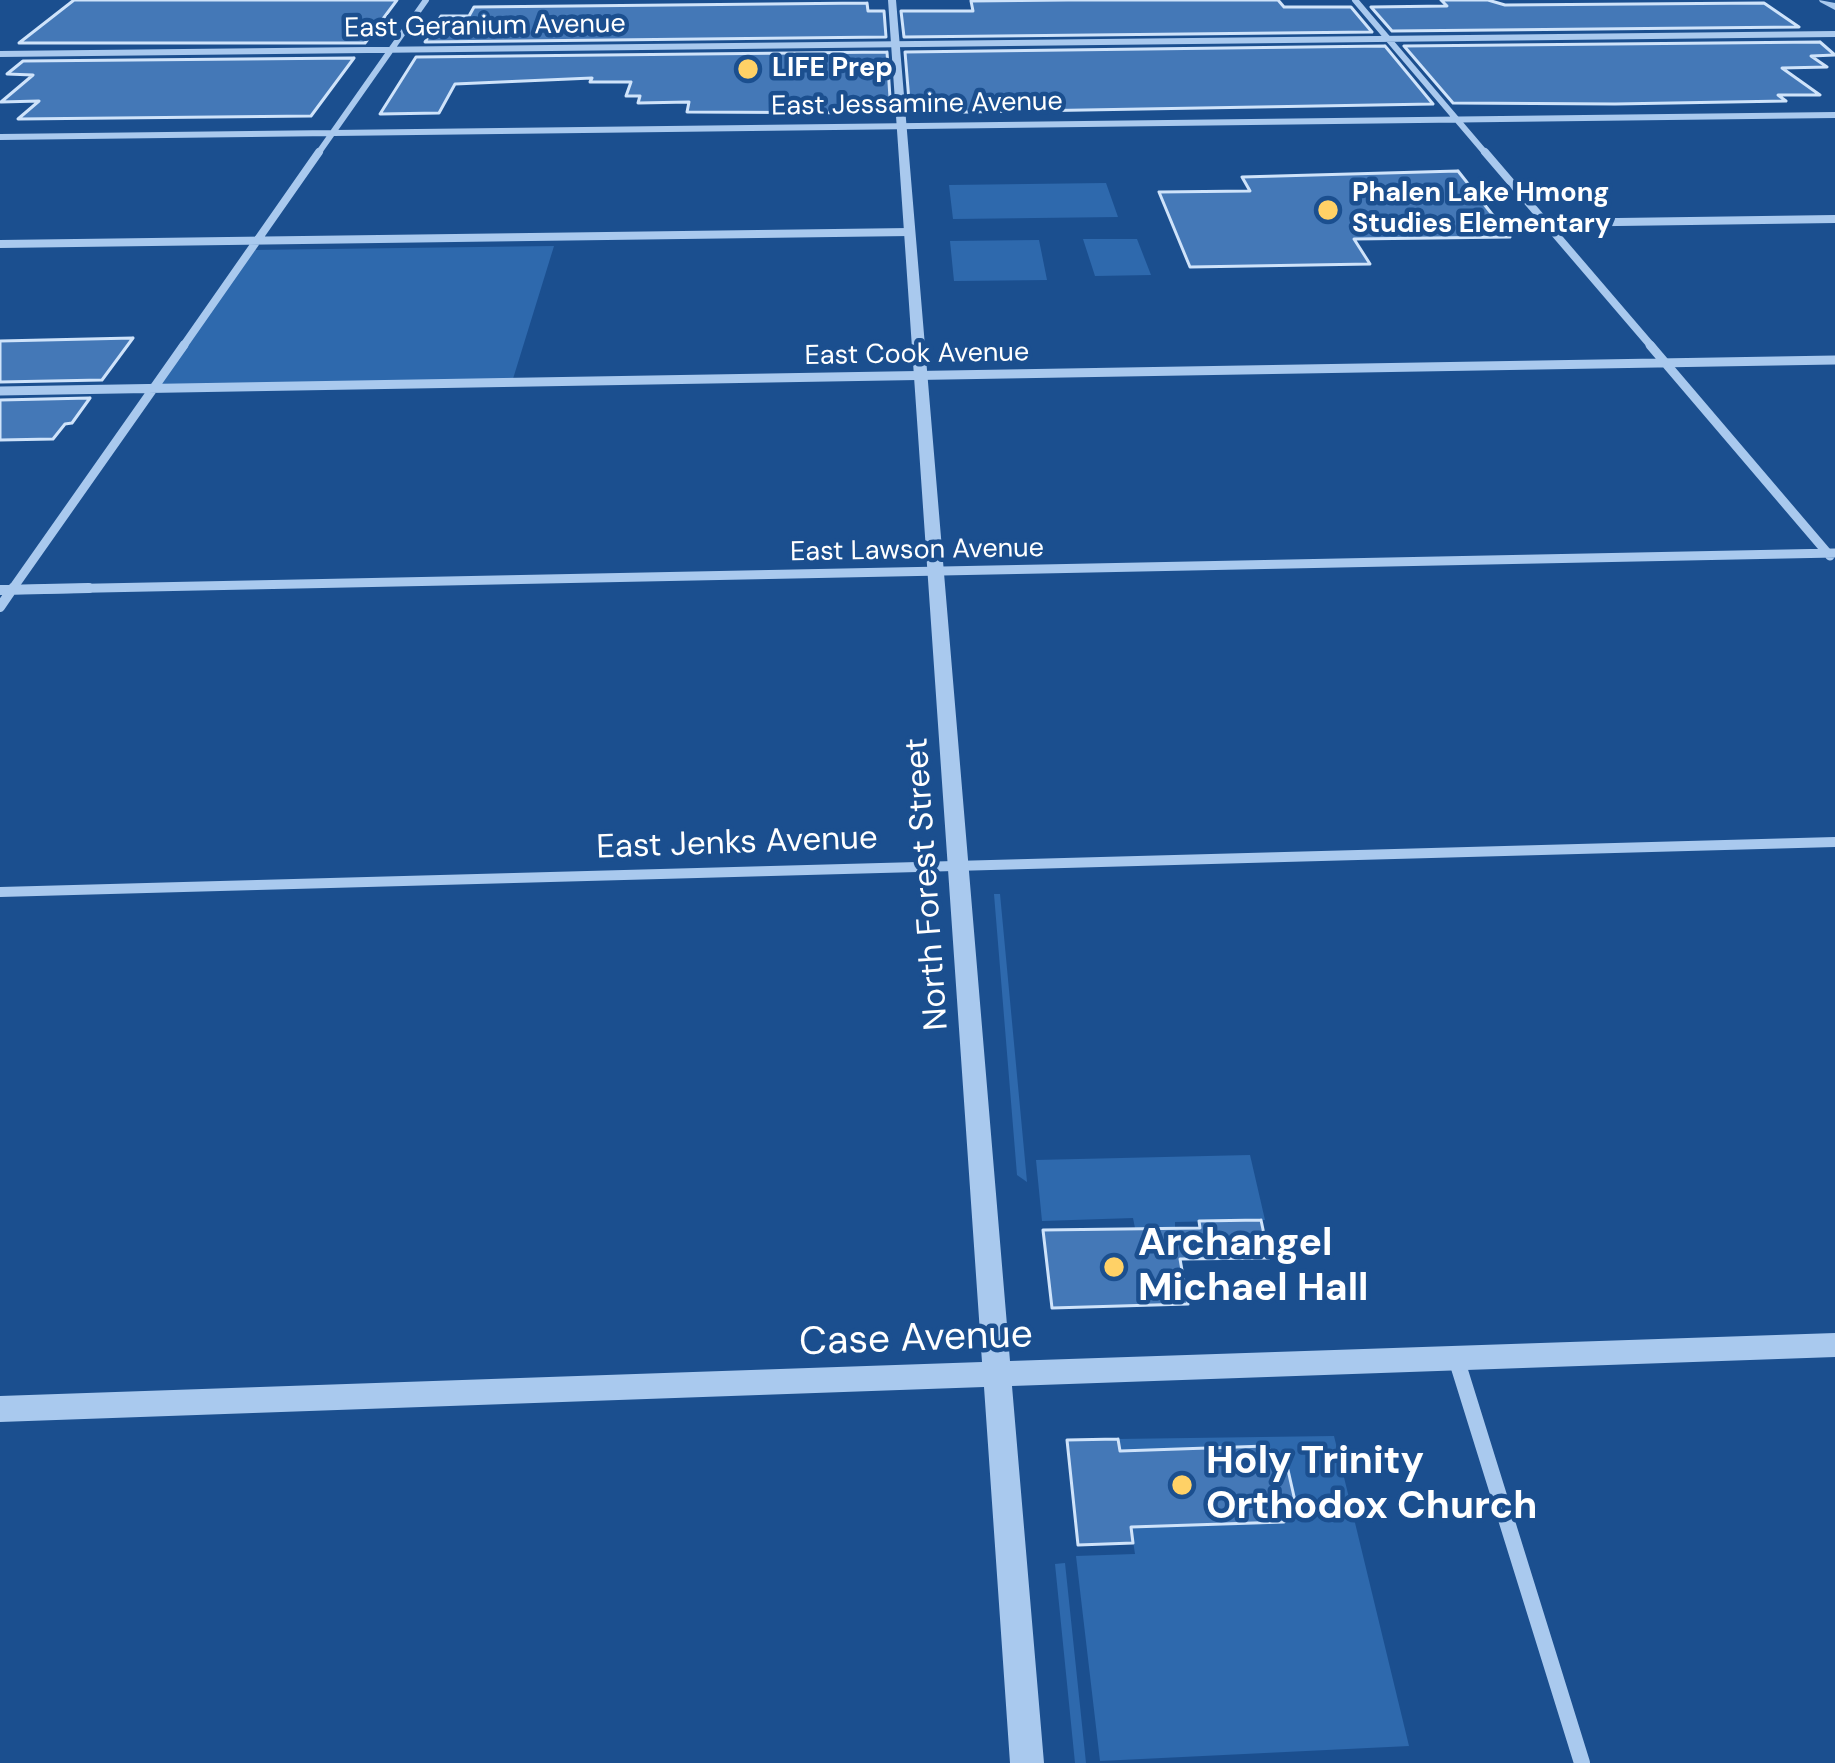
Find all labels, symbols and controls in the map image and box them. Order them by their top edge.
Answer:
street label: East Geranium Avenue [344,8,626,46]
place label: LIFE Prep [772,53,893,85]
marker: LIFE Prep [735,56,761,82]
street label: East Jessamine Avenue [771,86,1063,124]
place label: Phalen Lake Hmong Studies Elementary [1352,178,1611,241]
marker: Phalen Lake Hmong Studies Elementary [1315,197,1341,223]
street label: East Cook Avenue [804,337,1030,373]
street label: East Lawson Avenue [790,533,1044,569]
street label: North Forest Street [898,736,958,1032]
street label: East Jenks Avenue [596,819,878,869]
place label: Archangel Michael Hall [1138,1222,1368,1313]
marker: Archangel Michael Hall [1101,1254,1127,1280]
street label: Case Avenue [798,1313,1034,1367]
place label: Holy Trinity Orthodox Church [1206,1440,1537,1531]
marker: Holy Trinity Orthodox Church [1169,1472,1195,1498]

